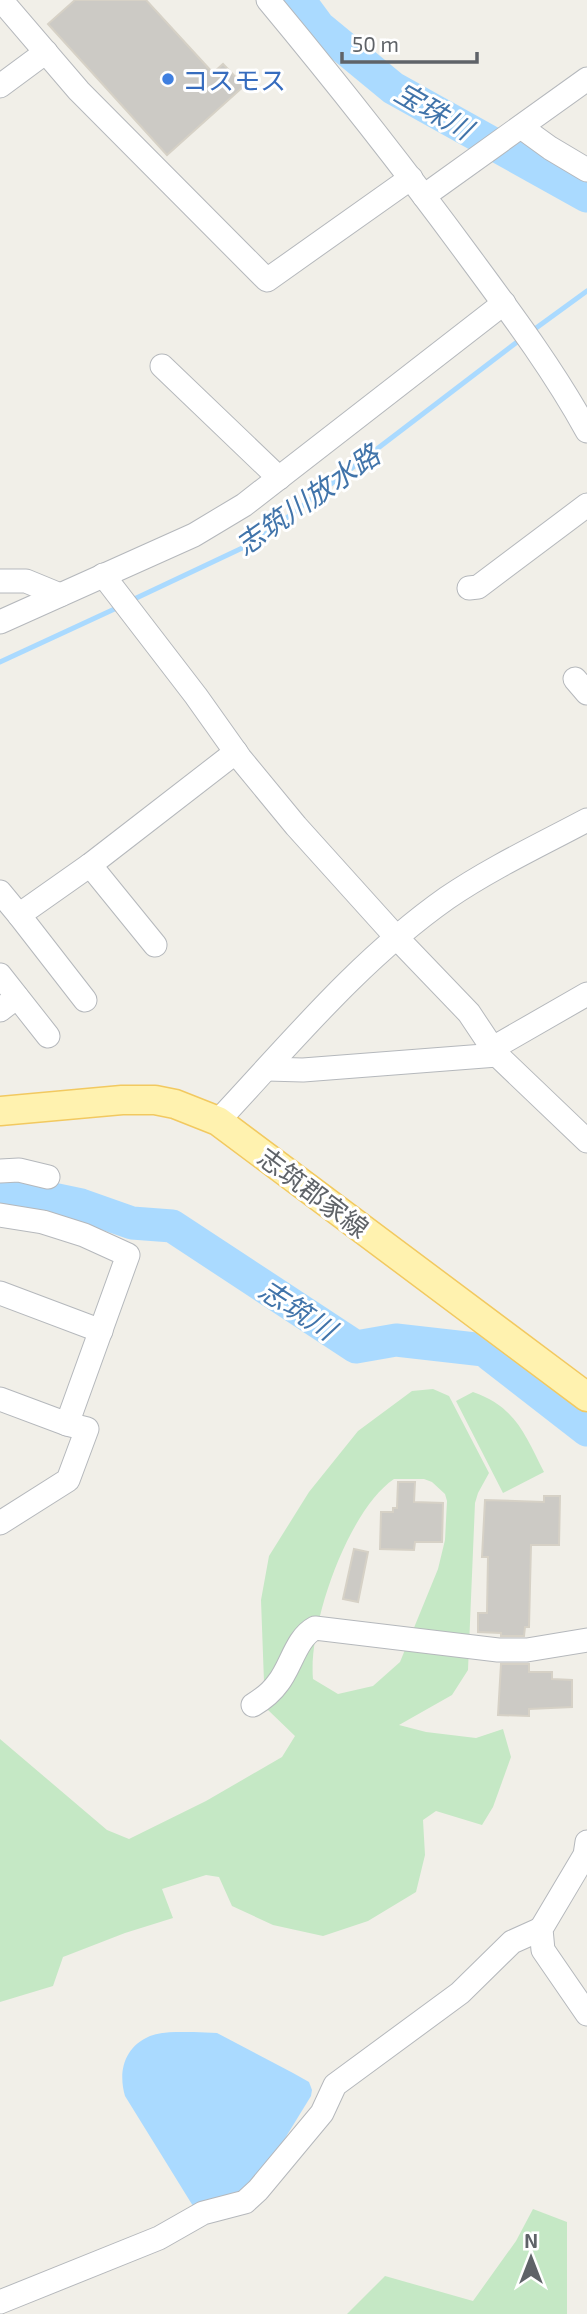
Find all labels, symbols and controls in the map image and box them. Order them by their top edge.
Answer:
scale bar [342,21,477,65]
text: 50 m [352,31,399,56]
place label: コスモス [182,64,286,95]
marker: コスモス [160,71,176,87]
water label: 宝珠川 [389,74,481,147]
water label: 志筑川放水路 [228,436,387,561]
street label: 志筑郡家線 [253,1140,375,1244]
water label: 志筑川 [254,1272,345,1348]
north arrow [496,2223,566,2293]
text: N [524,2229,538,2252]

